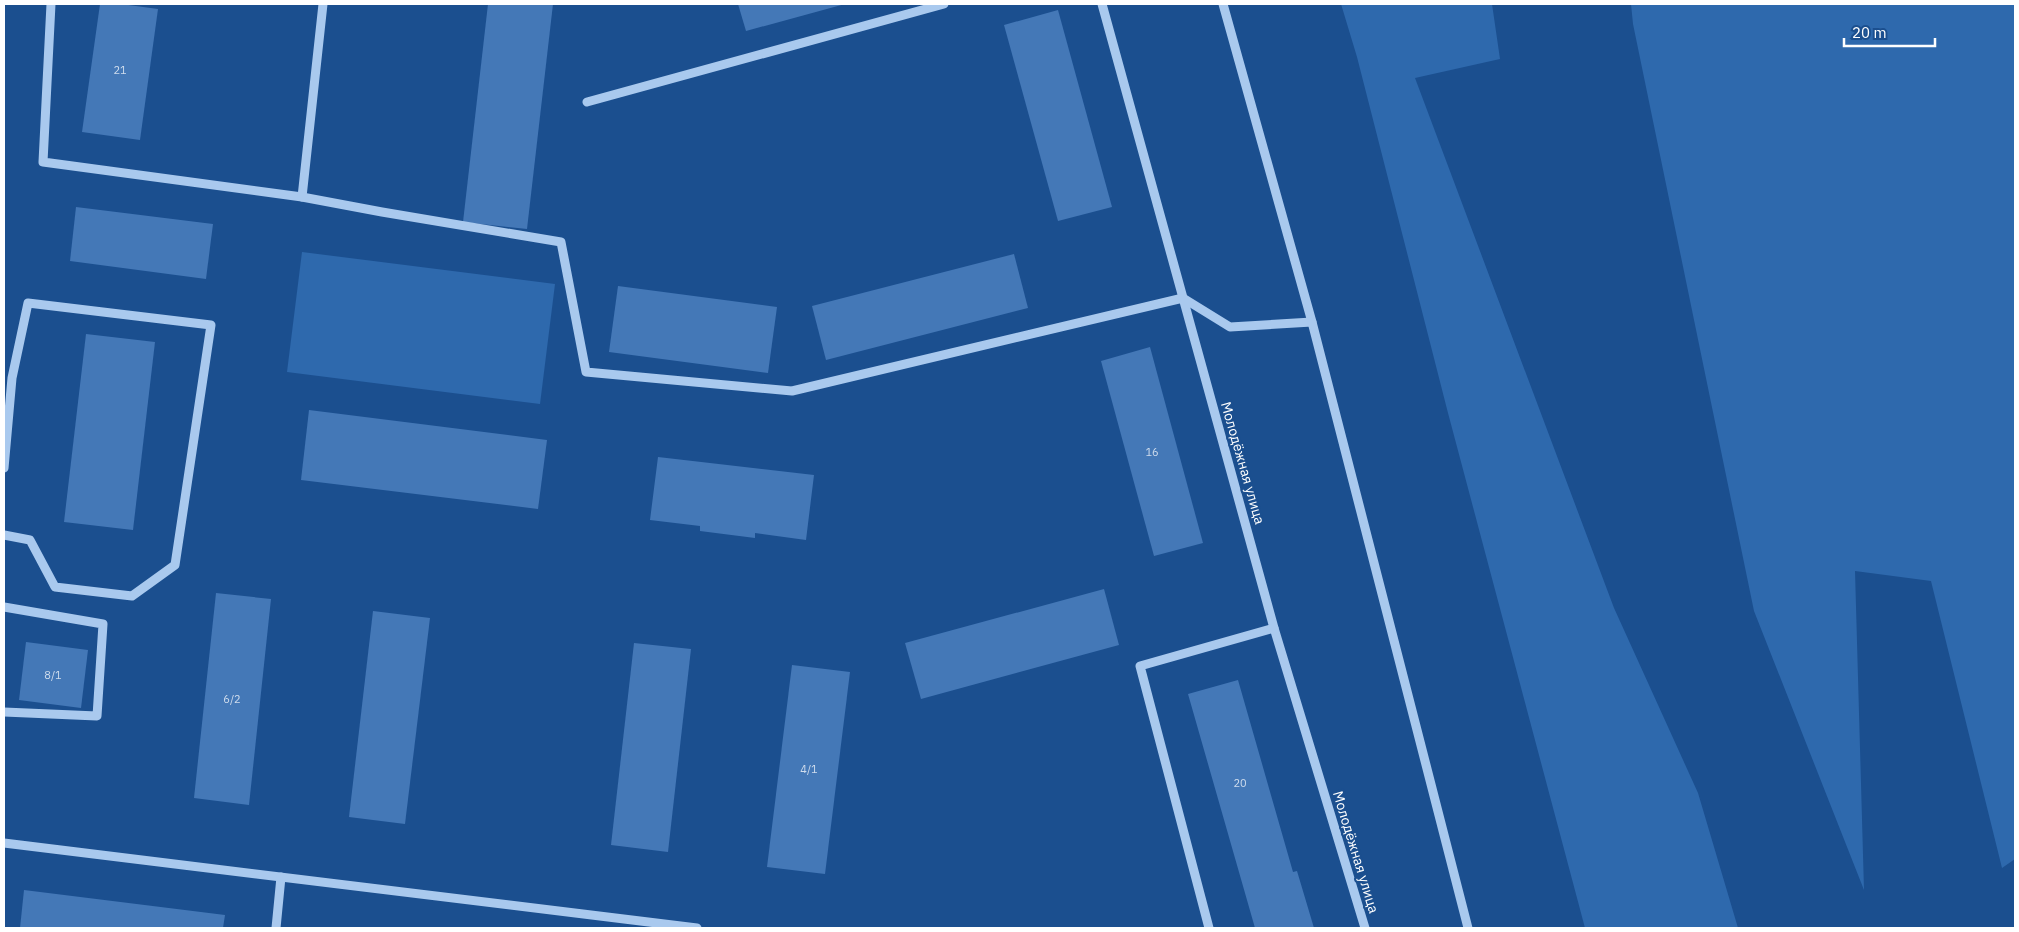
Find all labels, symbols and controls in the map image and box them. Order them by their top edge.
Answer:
scale bar [1844,15,1935,47]
text: 20 m [1852,23,1887,42]
house number: 21 [113,63,127,77]
street label: Молодёжная улица [1217,400,1269,527]
house number: 16 [1145,445,1159,459]
house number: 8/1 [44,668,62,682]
house number: 6/2 [223,692,241,706]
house number: 4/1 [800,762,818,776]
house number: 20 [1233,776,1247,790]
street label: Молодёжная улица [1329,789,1383,916]

